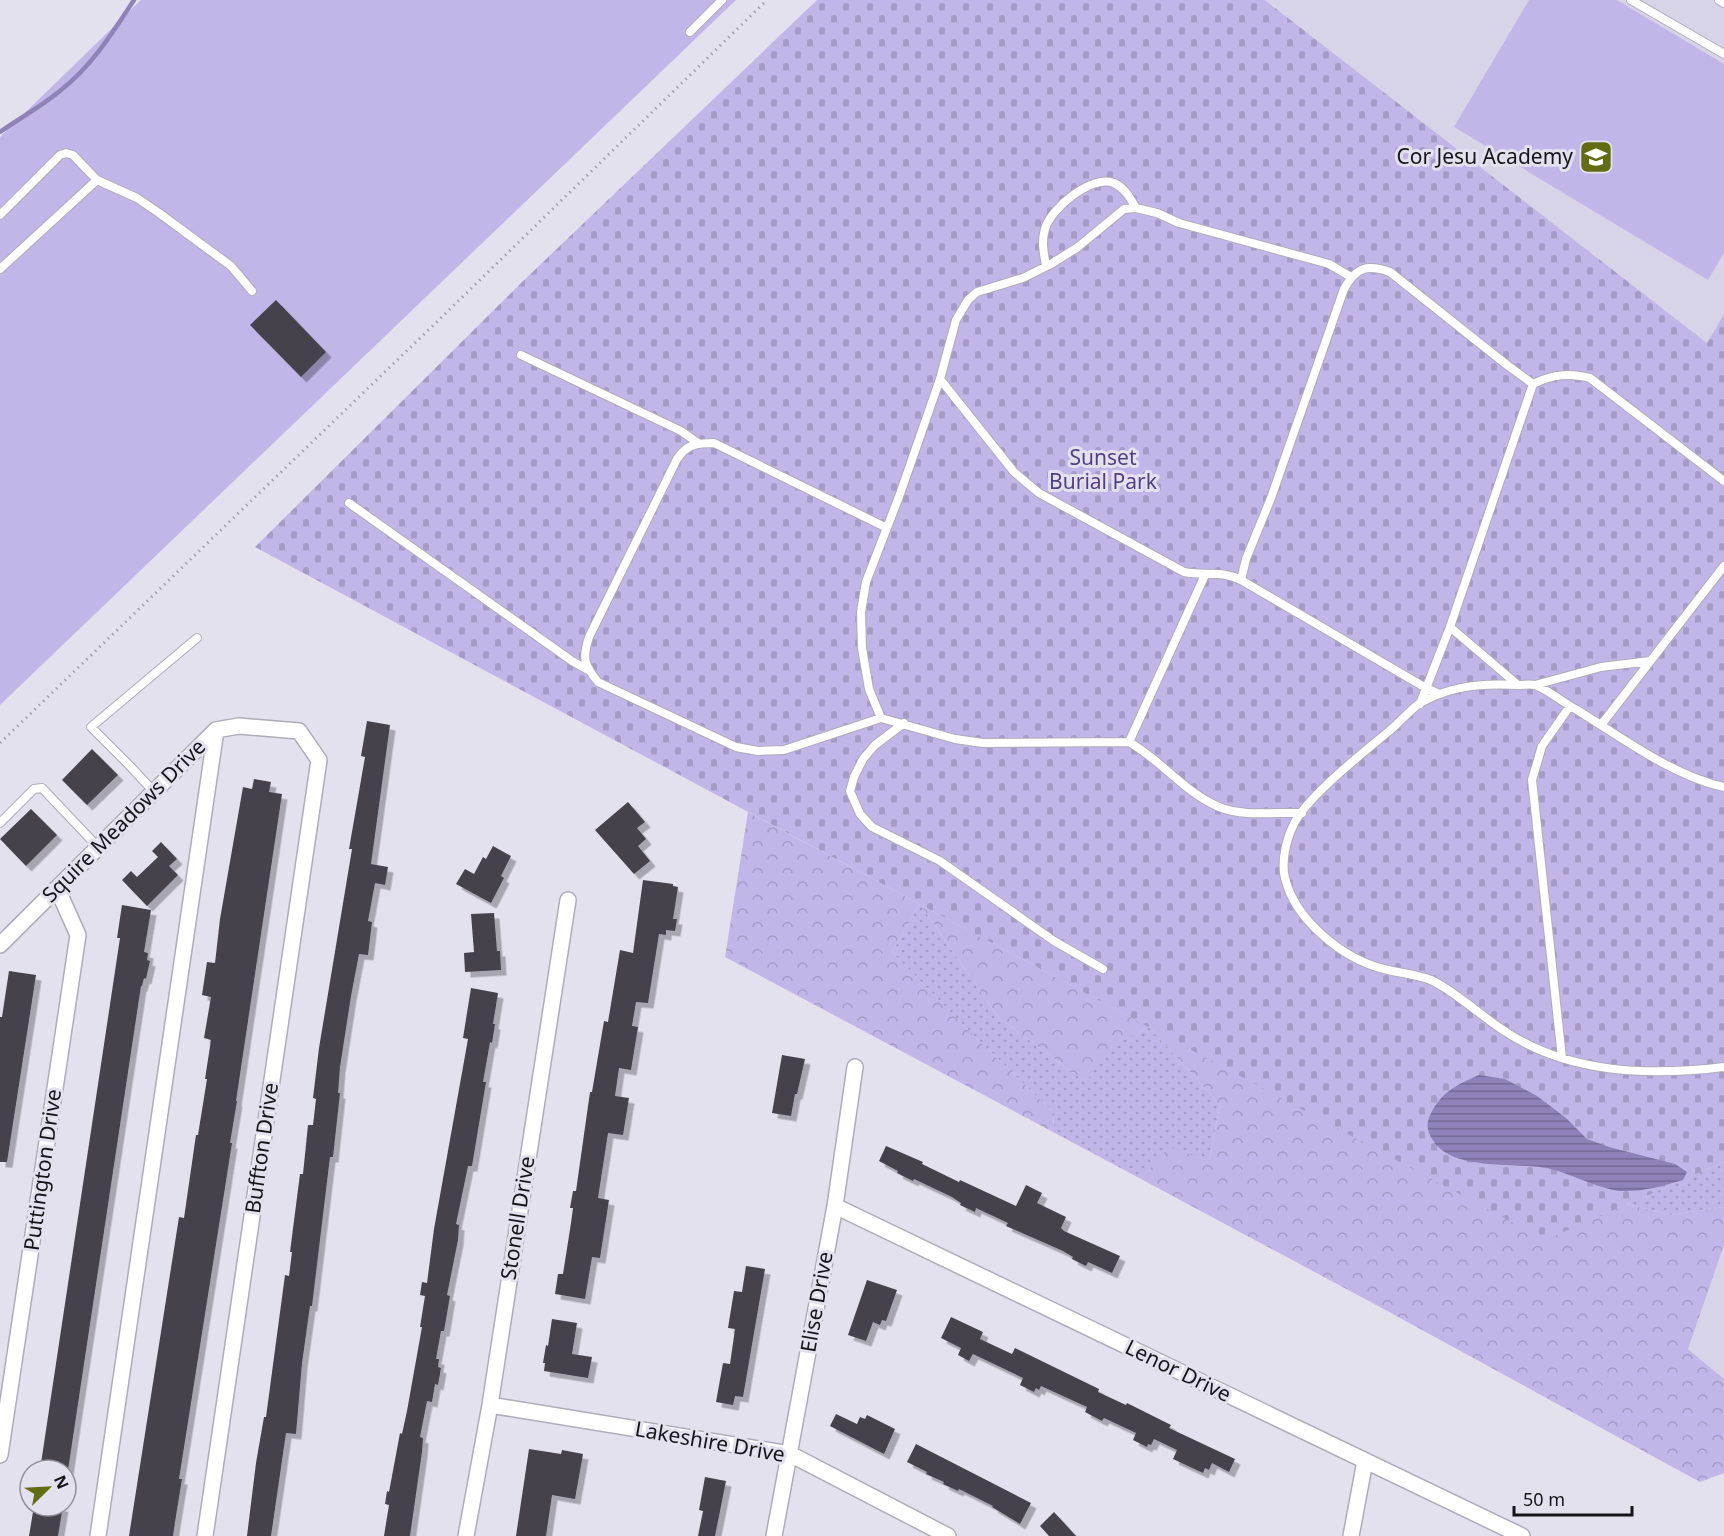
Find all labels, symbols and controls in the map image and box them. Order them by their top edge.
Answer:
school or university icon: Cor Jesu Academy [1578,139,1614,175]
place label: Cor Jesu Academy [1396,142,1573,170]
park label: Sunset Burial Park [1049,443,1158,495]
street label: Squire Meadows Drive [36,733,211,908]
street label: Buffton Drive [238,1081,284,1215]
street label: Puttington Drive [17,1087,67,1252]
street label: Stonell Drive [493,1154,541,1282]
street label: Elise Drive [793,1249,839,1354]
street label: Lenor Drive [1121,1332,1236,1408]
street label: Lakeshire Drive [633,1414,787,1468]
north arrow [18,1458,78,1518]
text: N [49,1471,74,1492]
scale bar [1514,1479,1632,1517]
text: 50 m [1523,1487,1565,1511]

